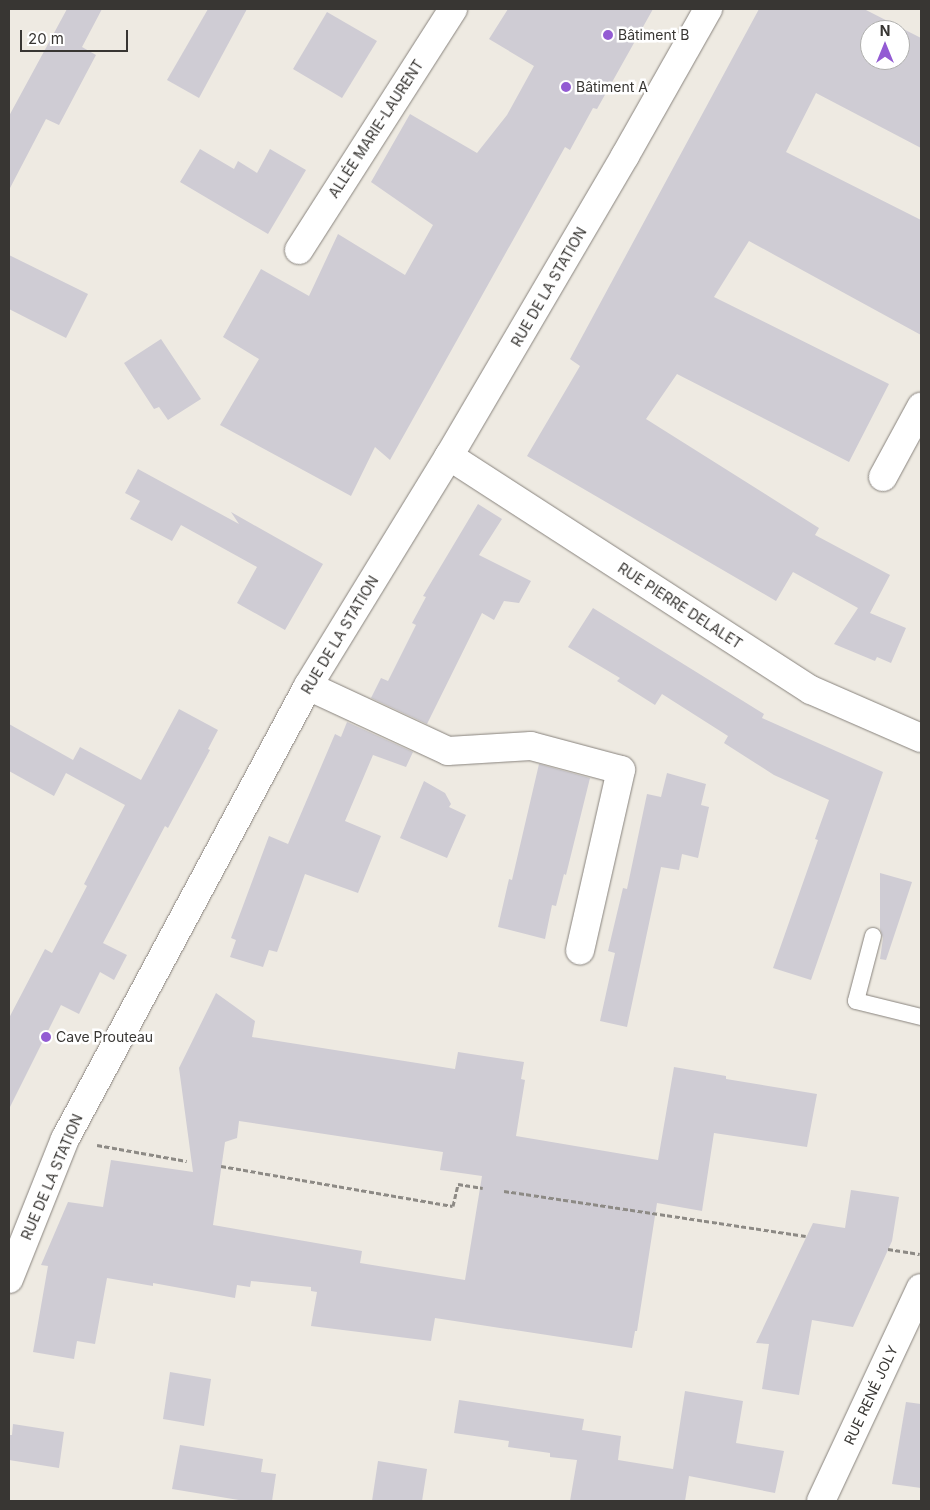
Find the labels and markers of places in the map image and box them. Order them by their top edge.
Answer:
place label: Bâtiment B [618,27,689,43]
marker: Bâtiment B [602,29,614,41]
place label: Bâtiment A [576,79,648,95]
marker: Bâtiment A [560,81,572,93]
place label: Cave Prouteau [56,1029,153,1045]
marker: Cave Prouteau [40,1031,52,1043]

